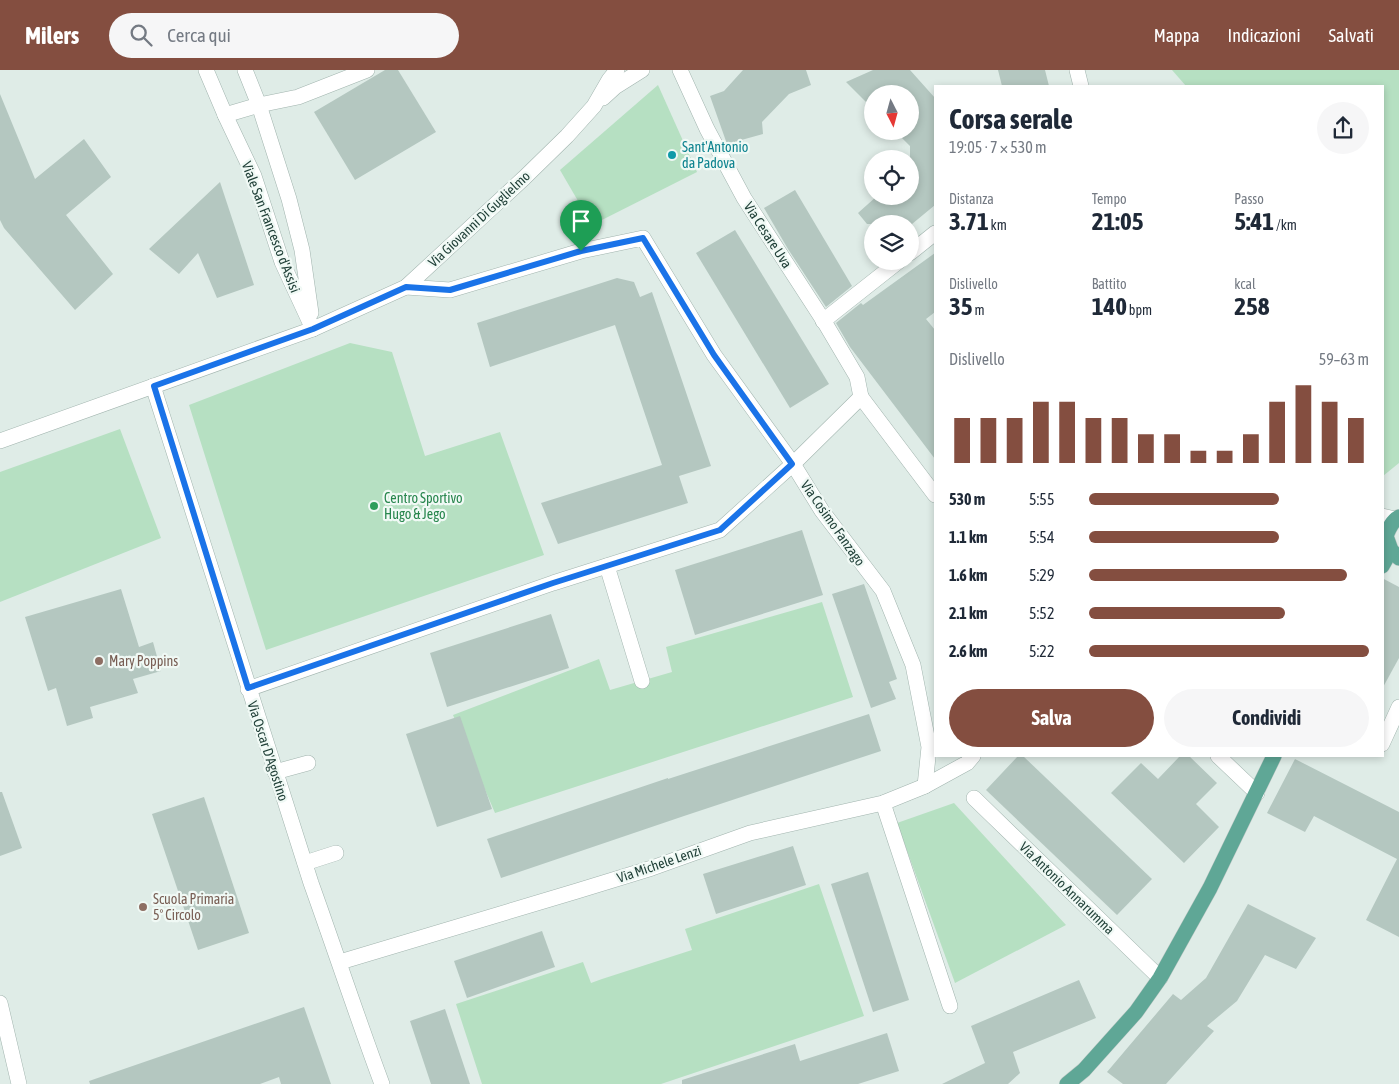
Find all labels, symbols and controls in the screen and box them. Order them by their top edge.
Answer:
search box [109,13,459,58]
icon: search [127,21,155,49]
text: Milers [25,22,79,49]
text: Cerca qui [167,24,231,46]
text: Mappa [1154,25,1200,46]
text: Indicazioni [1228,25,1301,46]
text: Salvati [1329,25,1374,46]
north arrow [864,85,919,140]
map controls [864,85,919,270]
button: share [1317,102,1369,154]
text: Corsa serale [949,103,1073,135]
text: 19:05 · 7 × 530 m [949,138,1047,156]
place label: Sant'Antonio da Padova [682,139,748,171]
marker: Sant'Antonio da Padova [666,149,678,161]
button: locate [864,150,919,205]
street label: Viale San Francesco d'Assisi [239,159,303,295]
street label: Via Giovanni Di Guglielmo [425,168,533,270]
text: Distanza [949,191,994,207]
text: Tempo [1092,191,1127,207]
text: Passo [1234,191,1264,207]
street label: Via Cesare Uva [741,199,795,271]
pin [560,200,602,251]
icon: arrive [567,207,595,235]
text: 3.71 [949,207,989,235]
text: 21:05 [1092,207,1144,235]
text: 5:41 [1234,207,1274,235]
button: layers [864,215,919,270]
text: km [989,217,1007,233]
text: /km [1274,217,1297,233]
text: Dislivello [949,276,998,292]
text: Battito [1092,276,1127,292]
text: kcal [1234,276,1256,292]
text: 35 [949,292,973,320]
text: 140 [1092,292,1127,320]
text: 258 [1234,292,1270,320]
text: m [973,302,985,318]
text: bpm [1127,302,1152,318]
text: Dislivello [949,350,1005,368]
text: 59–63 m [1319,350,1369,368]
street label: Via Cosimo Fanzago [798,477,868,569]
place label: Centro Sportivo Hugo & Jego [384,490,463,522]
text: 530 m [949,490,985,508]
text: 5:55 [1029,490,1054,508]
marker: Centro Sportivo Hugo & Jego [368,500,380,512]
text: 1.1 km [949,528,988,546]
text: 5:54 [1029,528,1054,546]
text: 1.6 km [949,566,988,584]
text: 5:29 [1029,566,1054,584]
text: 2.1 km [949,604,988,622]
text: 5:52 [1029,604,1054,622]
text: 2.6 km [949,642,988,660]
text: 5:22 [1029,642,1054,660]
place label: Mary Poppins [109,653,178,669]
marker: Mary Poppins [93,655,105,667]
button: Salva [949,689,1154,747]
button: Condividi [1164,689,1369,747]
street label: Via Oscar D'Agostino [244,699,292,803]
street label: Via Antonio Annarumma [1016,839,1118,937]
street label: Via Michele Lenzi [615,842,703,886]
place label: Scuola Primaria 5° Circolo [153,891,234,923]
marker: Scuola Primaria 5° Circolo [137,901,149,913]

